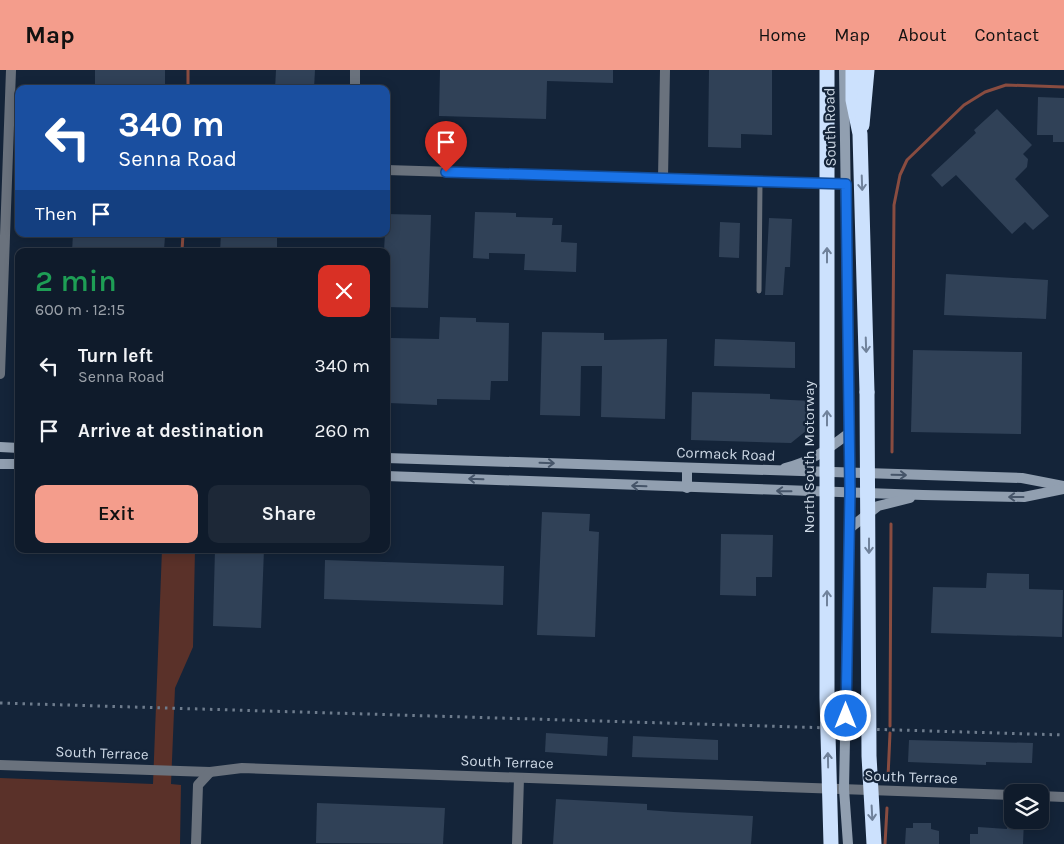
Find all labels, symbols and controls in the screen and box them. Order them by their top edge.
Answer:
text: Map [25,21,75,49]
text: Home [758,24,806,46]
text: Map [834,24,870,46]
text: About [898,24,947,46]
text: Contact [975,24,1039,46]
street label: South Road [820,87,840,167]
text: 340 m [118,104,225,145]
icon: left [35,105,100,170]
pin [425,121,467,172]
icon: arrive [432,128,460,156]
text: Senna Road [118,146,237,172]
one-way arrow [857,174,866,190]
icon: arrive [87,200,115,228]
text: Then [35,203,77,225]
one-way arrow [822,248,832,264]
text: 2 min [35,263,117,299]
button: close [318,265,370,317]
text: 600 m · 12:15 [35,300,125,319]
one-way arrow [861,336,871,353]
text: Turn left [78,345,153,367]
icon: left [35,352,63,380]
text: 340 m [315,355,370,377]
text: Senna Road [78,367,165,386]
street label: North South Motorway [800,380,818,534]
one-way arrow [822,410,832,426]
icon: arrive [35,417,63,445]
text: Arrive at destination [78,420,264,442]
text: 260 m [315,420,370,442]
street label: Cormack Road [676,443,776,465]
one-way arrow [539,458,555,467]
one-way arrow [890,470,906,480]
one-way arrow [469,475,485,484]
one-way arrow [631,482,647,491]
button: Exit [35,485,198,543]
button: Share [208,485,370,543]
one-way arrow [776,486,792,496]
one-way arrow [1008,492,1024,502]
one-way arrow [864,538,874,554]
one-way arrow [822,590,832,606]
position arrow [819,689,871,741]
street label: South Terrace [55,742,149,764]
street label: South Terrace [460,751,554,773]
one-way arrow [823,753,833,769]
street label: South Terrace [864,766,958,788]
map controls [1004,784,1049,829]
button: layers [1004,784,1049,829]
one-way arrow [868,805,877,821]

